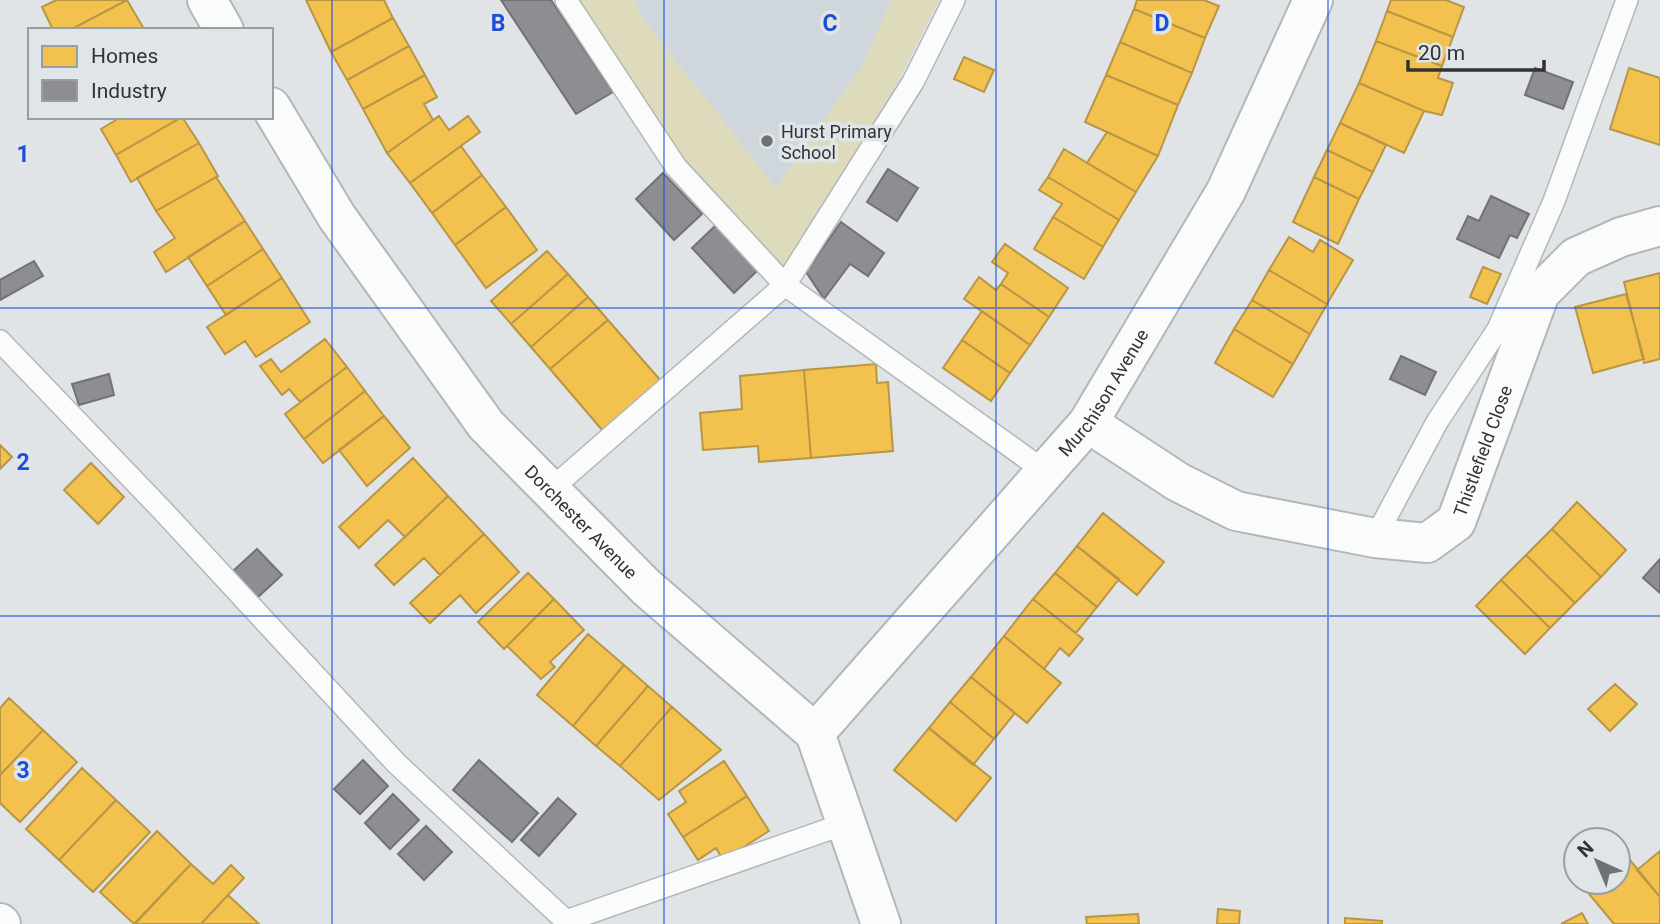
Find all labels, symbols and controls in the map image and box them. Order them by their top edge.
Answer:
text: B [491,10,505,37]
text: C [822,10,838,37]
text: D [1155,10,1169,37]
legend [28,28,273,119]
scale bar [1408,28,1544,72]
text: 20 m [1418,41,1465,65]
text: Homes [91,44,158,68]
text: Industry [91,79,167,103]
place label: Hurst Primary School [781,121,892,163]
marker: Hurst Primary School [759,133,775,149]
text: 1 [16,141,30,168]
street label: Murchison Avenue [1054,325,1152,460]
street label: Thistlefield Close [1449,382,1516,519]
text: 2 [16,449,30,476]
street label: Dorchester Avenue [521,461,642,583]
text: 3 [16,757,30,784]
north arrow [1562,826,1632,896]
text: N [1573,836,1598,862]

